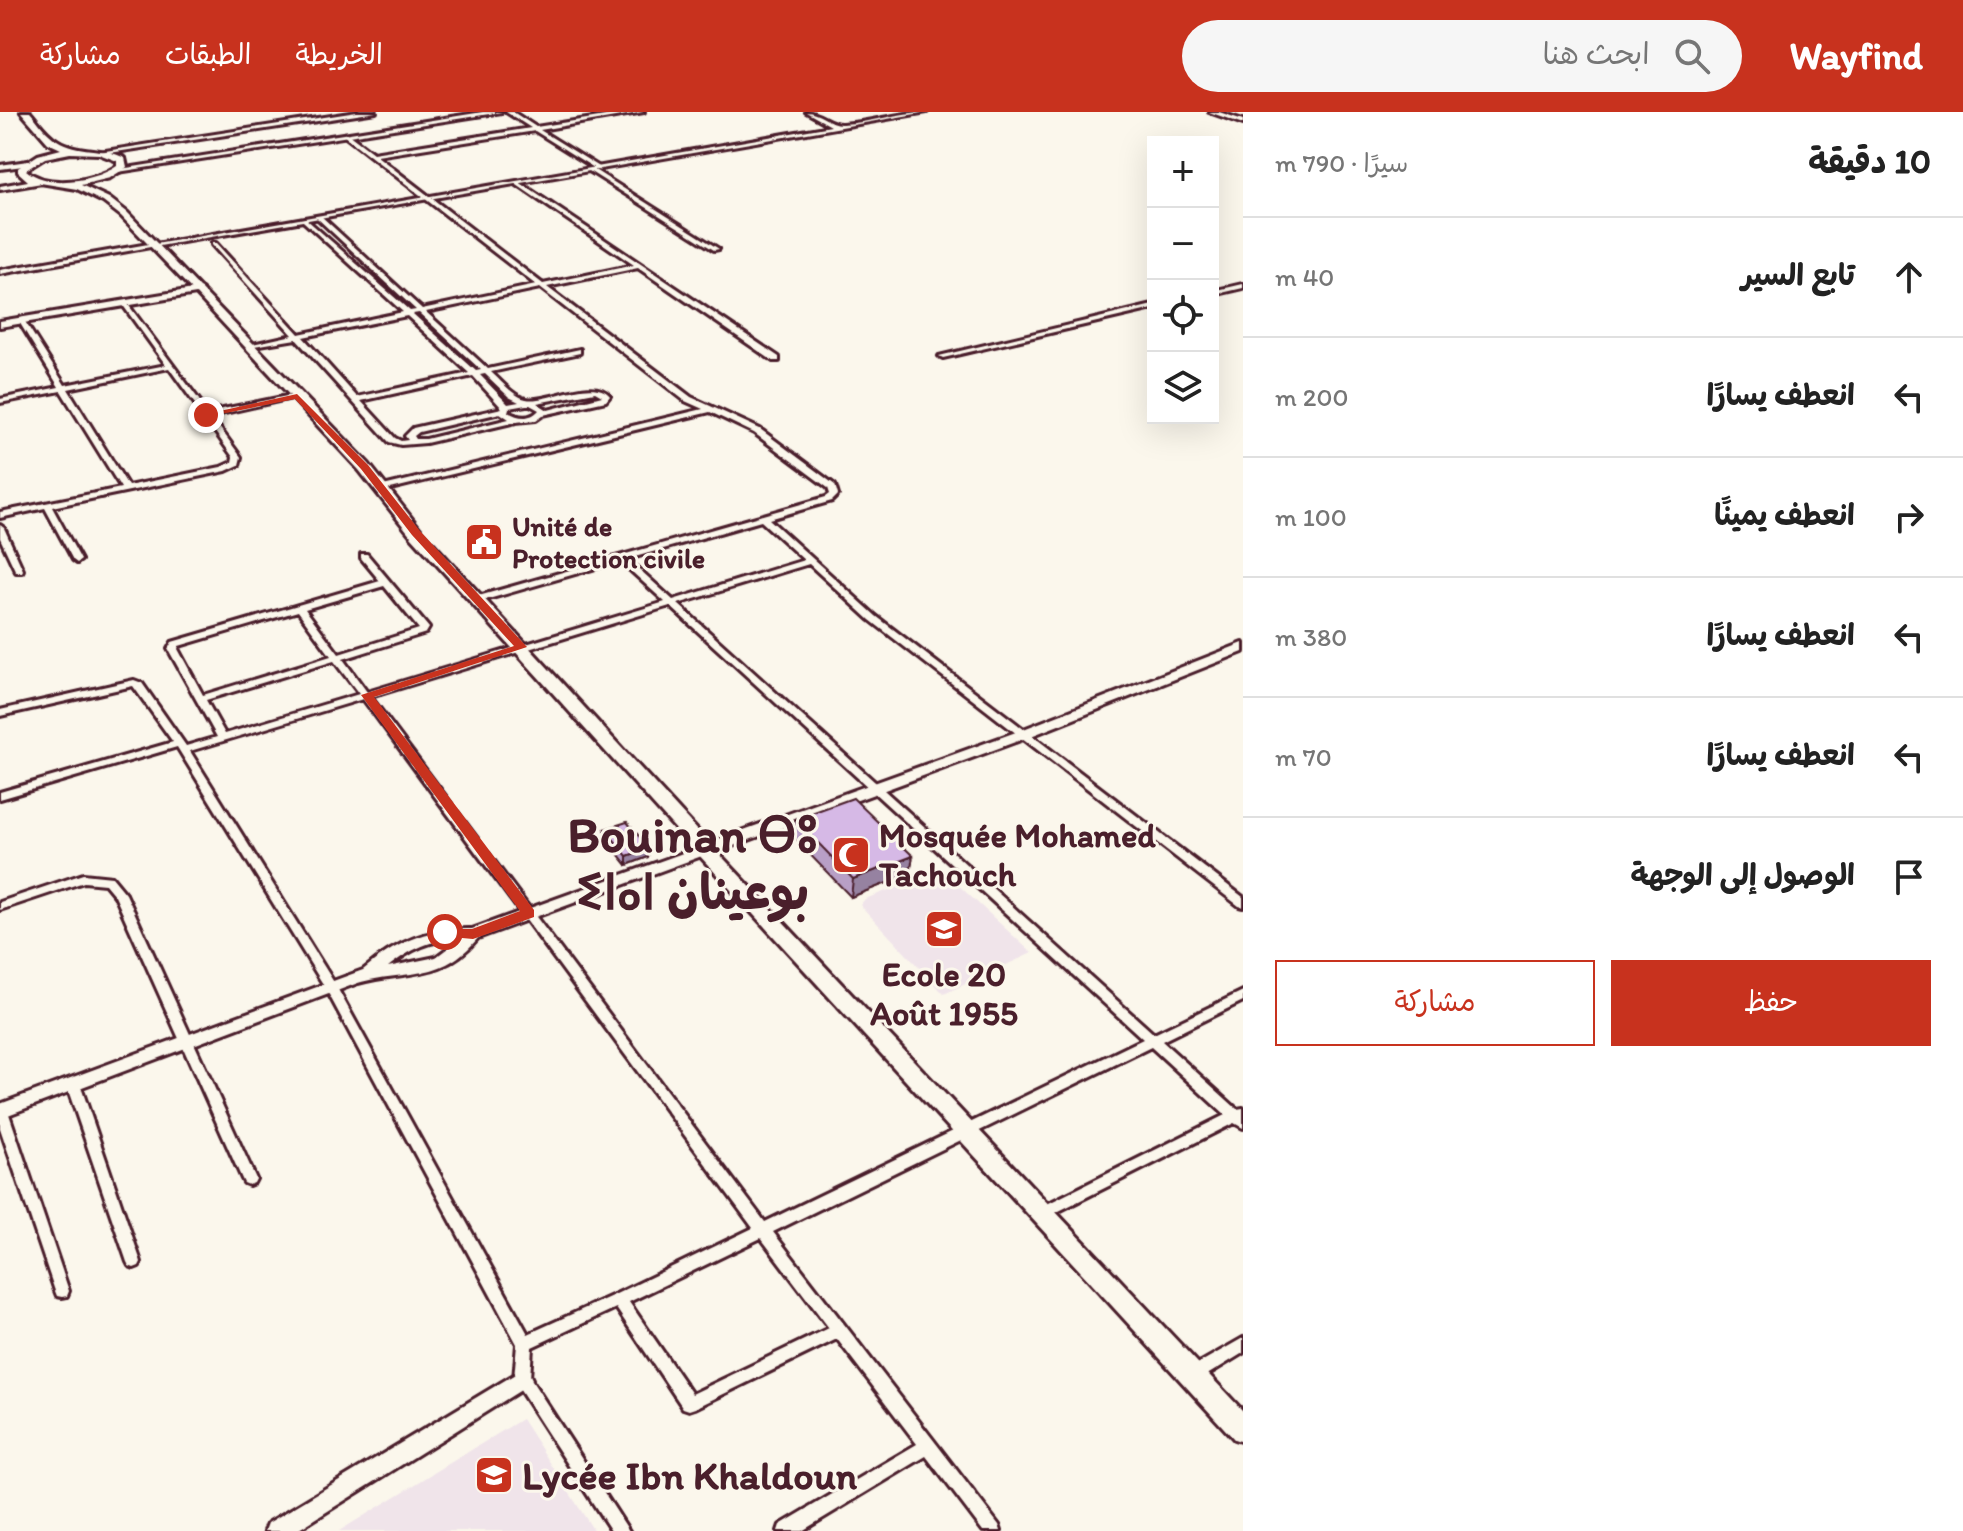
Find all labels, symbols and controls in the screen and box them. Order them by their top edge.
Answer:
search box [1182,20,1742,92]
text: Wayfind [1790,33,1923,79]
icon: search [1670,34,1714,78]
text: ابحث هنا [1542,35,1650,72]
text: مشاركة [40,37,121,71]
text: الطبقات [165,37,251,71]
text: الخريطة [295,37,383,71]
map controls [1147,136,1219,424]
button: + [1147,136,1219,208]
text: 10 دقيقة [1808,141,1931,182]
text: سيرًا · 790 m [1275,147,1408,179]
button: − [1147,208,1219,280]
icon: ahead [1887,255,1931,299]
text: تابع السير [1741,256,1855,293]
text: 40 m [1275,261,1334,293]
button: locate [1147,280,1219,352]
button: layers [1147,352,1219,424]
icon: left [1887,375,1931,419]
text: انعطف يسارًا [1706,376,1855,413]
text: 200 m [1275,381,1348,413]
route end [188,397,224,433]
icon: right [1887,495,1931,539]
text: انعطف يمينًا [1714,496,1855,533]
text: 100 m [1275,501,1347,533]
place label: Unité de Protection civile [512,509,705,575]
public building icon: Unité de Protection civile [463,521,505,563]
icon: left [1887,615,1931,659]
text: انعطف يسارًا [1706,616,1855,653]
text: 380 m [1275,621,1347,653]
icon: left [1887,735,1931,779]
text: انعطف يسارًا [1706,736,1855,773]
text: 70 m [1275,741,1332,773]
district label: Bouinan ⴱⵓ ⵉⵏⴰⵏ بوعينان [567,804,819,923]
place label: Mosquée Mohamed Tachouch [878,815,1156,895]
mosque icon: Mosquée Mohamed Tachouch [830,834,872,876]
icon: arrive [1887,855,1931,899]
text: الوصول إلى الوجهة [1631,856,1855,893]
school or university icon: Ecole 20 Août 1955 [923,908,965,950]
route start [427,914,463,950]
place label: Ecole 20 Août 1955 [870,954,1018,1034]
button: مشاركة [1275,960,1595,1046]
button: حفظ [1611,960,1931,1046]
place label: Lycée Ibn Khaldoun [522,1451,858,1499]
school or university icon: Lycée Ibn Khaldoun [473,1454,515,1496]

